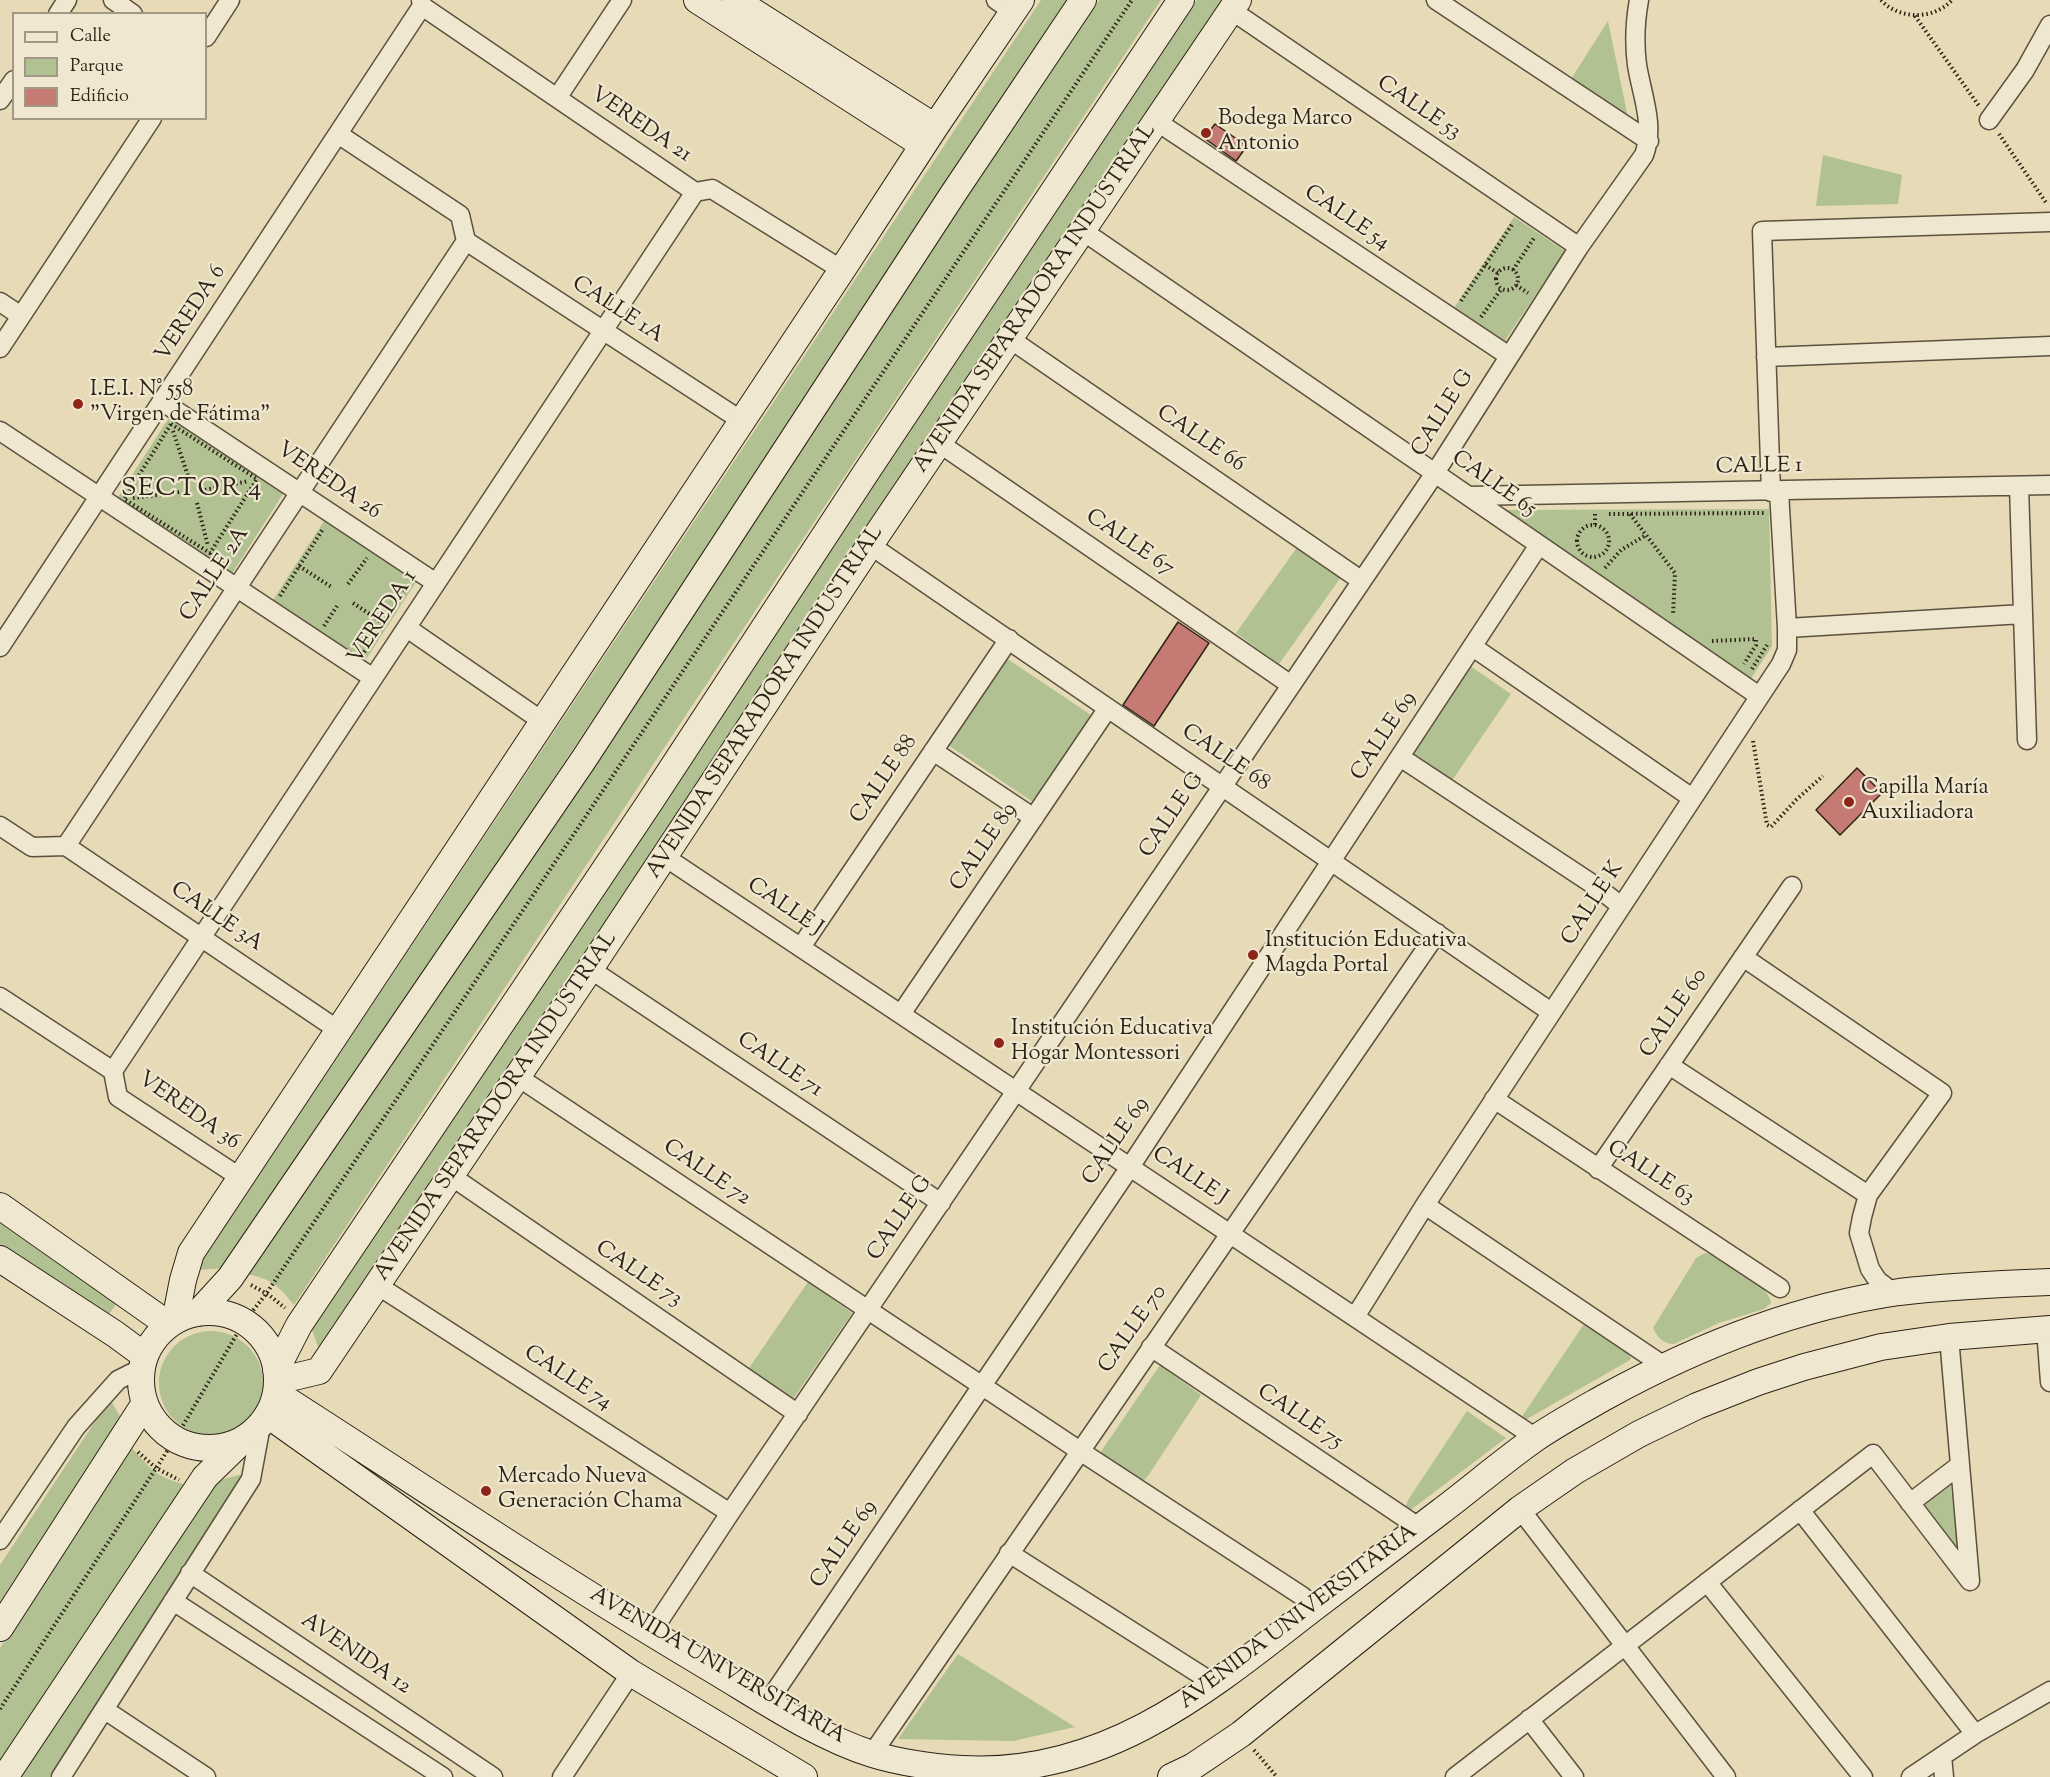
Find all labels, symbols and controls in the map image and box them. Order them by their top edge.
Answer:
legend [12,12,207,120]
text: Calle [70,24,111,50]
text: Parque [70,54,123,80]
street label: CALLE 53 [1371,71,1465,147]
street label: VEREDA 21 [584,82,696,170]
text: Edificio [70,84,129,110]
place label: Bodega Marco Antonio [1218,107,1352,158]
street label: AVENIDA SEPARADORA INDUSTRIAL [909,120,1163,478]
marker: Bodega Marco Antonio [1199,126,1213,140]
street label: CALLE 54 [1298,181,1394,257]
street label: VEREDA 6 [151,261,233,367]
street label: CALLE 1A [566,271,668,351]
street label: CALLE G [1407,366,1481,462]
place label: I.E.I. N° 558 "Virgen de Fátima" [90,378,270,430]
marker: I.E.I. N° 558 "Virgen de Fátima" [71,397,85,411]
street label: CALLE 66 [1151,401,1249,479]
street label: VEREDA 26 [271,437,385,527]
street label: CALLE 65 [1445,446,1541,524]
street label: CALLE 1 [1715,454,1803,482]
district label: SECTOR 4 [121,475,263,507]
street label: CALLE 67 [1080,505,1178,583]
street label: AVENIDA SEPARADORA INDUSTRIAL [642,522,890,884]
street label: CALLE 2A [176,523,256,627]
street label: VEREDA 1 [344,566,424,670]
street label: CALLE 69 [1346,688,1424,786]
street label: CALLE 68 [1176,720,1274,798]
street label: CALLE 88 [846,731,924,829]
street label: CALLE G [1135,768,1211,864]
place label: Capilla María Auxiliadora [1861,776,1989,828]
marker: Capilla María Auxiliadora [1842,795,1856,809]
street label: CALLE 89 [946,799,1024,897]
street label: CALLE K [1557,857,1631,951]
street label: CALLE J [741,873,827,943]
street label: CALLE 3A [165,877,267,959]
street label: AVENIDA SEPARADORA INDUSTRIAL [370,928,624,1286]
place label: Institución Educativa Magda Portal [1265,929,1467,980]
marker: Institución Educativa Magda Portal [1246,948,1260,962]
street label: CALLE 60 [1636,964,1714,1064]
place label: Institución Educativa Hogar Montessori [1011,1017,1213,1068]
street label: CALLE 71 [731,1028,827,1104]
marker: Institución Educativa Hogar Montessori [992,1036,1006,1050]
street label: VEREDA 36 [132,1067,244,1157]
street label: CALLE 69 [1078,1093,1156,1191]
street label: CALLE 72 [657,1135,755,1213]
street label: CALLE 63 [1601,1136,1699,1212]
street label: CALLE J [1146,1142,1232,1212]
street label: CALLE G [863,1171,939,1267]
street label: CALLE 73 [590,1236,686,1314]
street label: CALLE 70 [1094,1281,1174,1379]
street label: CALLE 74 [518,1341,616,1417]
street label: CALLE 75 [1251,1380,1347,1456]
place label: Mercado Nueva Generación Chama [498,1465,682,1516]
marker: Mercado Nueva Generación Chama [479,1484,493,1498]
street label: CALLE 69 [806,1496,884,1594]
street label: AVENIDA UNIVERSITARIA [1175,1520,1423,1716]
street label: AVENIDA UNIVERSITARIA [584,1583,850,1751]
street label: AVENIDA 12 [295,1608,415,1702]

